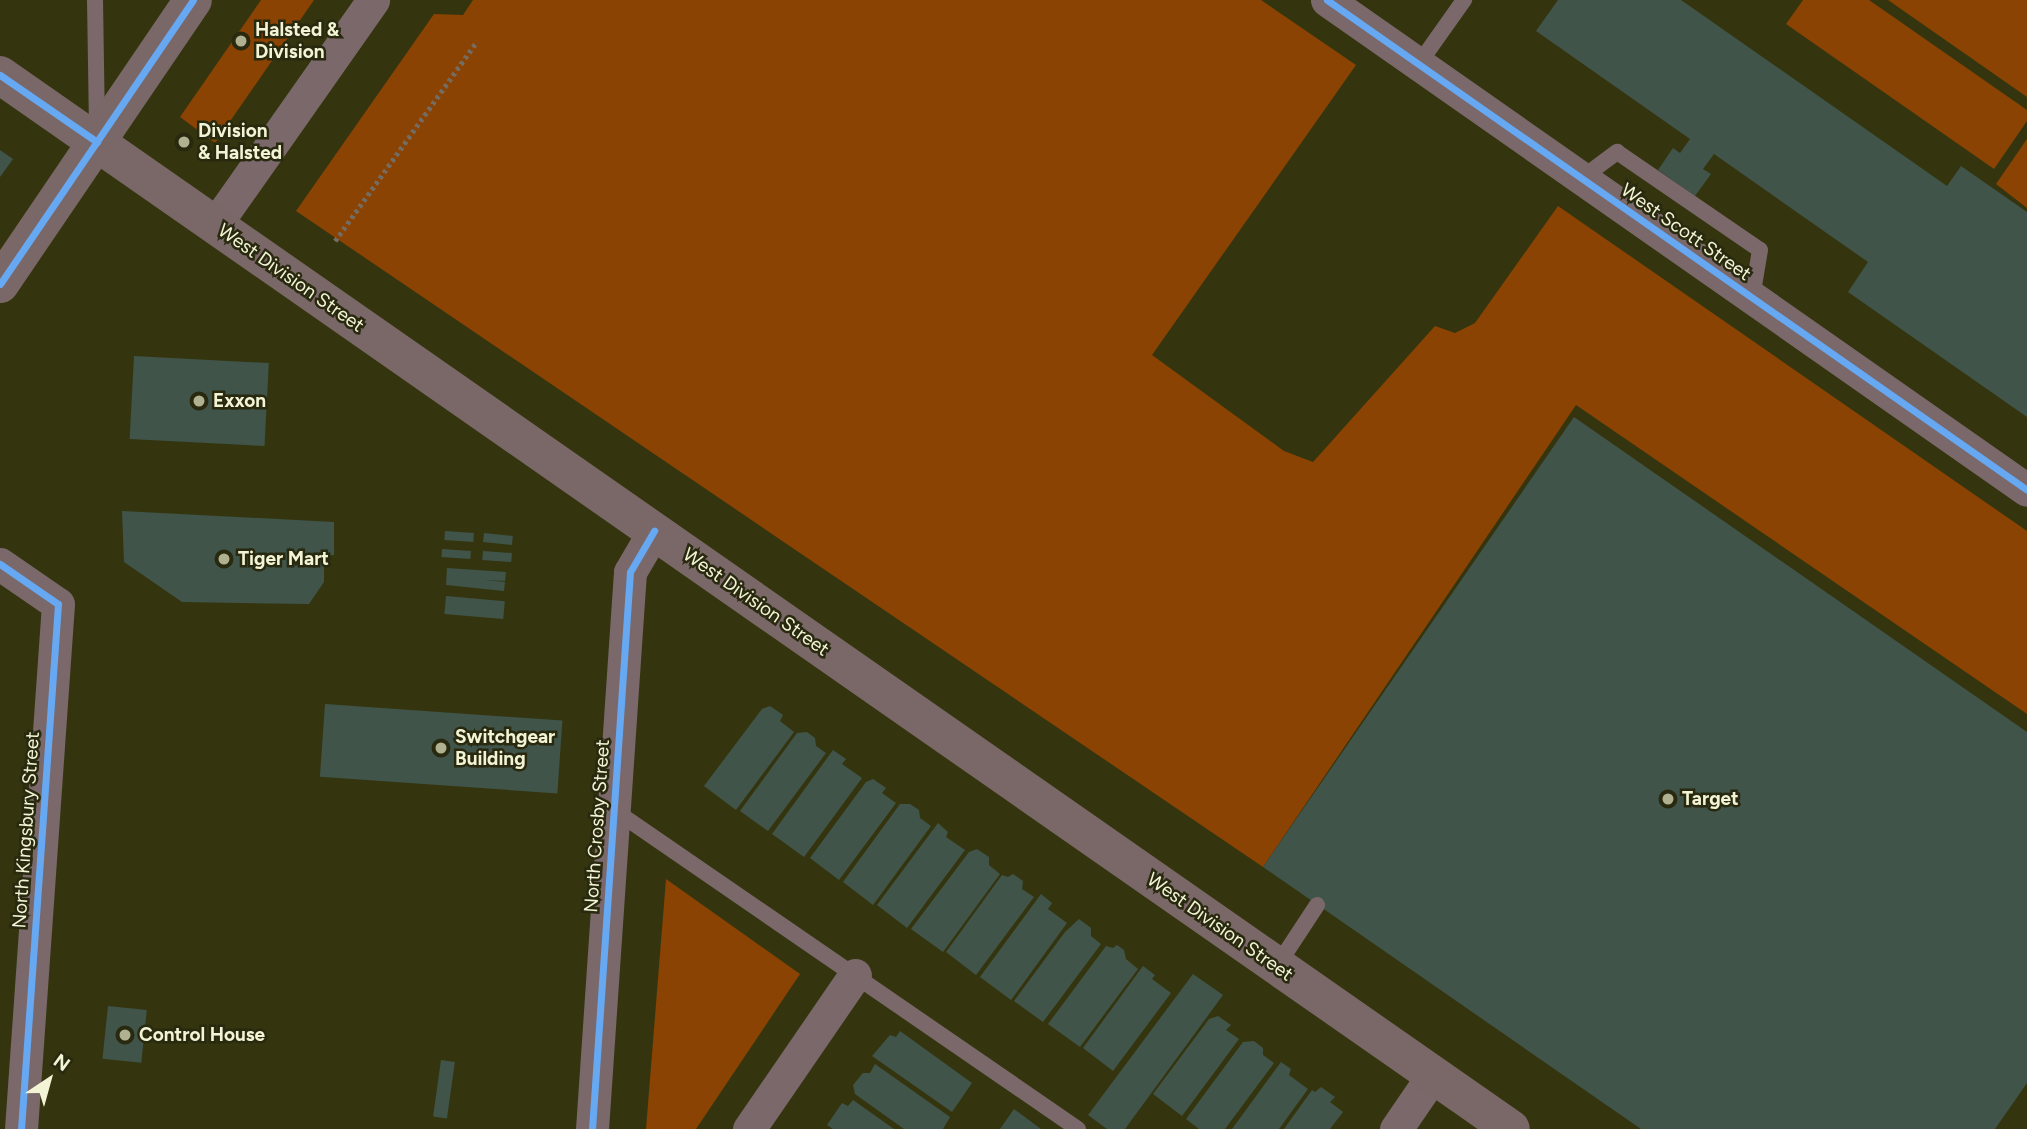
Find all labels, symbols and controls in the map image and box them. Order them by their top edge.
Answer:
place label: Halsted & Division [255,19,339,63]
marker: Halsted & Division [233,33,249,49]
place label: Division & Halsted [198,120,282,164]
marker: Division & Halsted [176,134,192,150]
street label: West Scott Street [1616,179,1756,285]
street label: West Division Street [214,219,368,337]
place label: Exxon [213,390,266,412]
marker: Exxon [191,393,207,409]
street label: West Division Street [679,543,833,661]
place label: Tiger Mart [238,548,329,570]
marker: Tiger Mart [216,551,232,567]
place label: Switchgear Building [455,726,555,770]
street label: North Kingsbury Street [8,731,44,929]
street label: North Crosby Street [580,739,614,913]
marker: Switchgear Building [433,740,449,756]
place label: Target [1682,788,1739,810]
marker: Target [1660,791,1676,807]
street label: West Division Street [1143,868,1297,986]
place label: Control House [139,1024,265,1046]
marker: Control House [117,1027,133,1043]
north arrow [14,1045,84,1115]
text: N [49,1049,74,1076]

